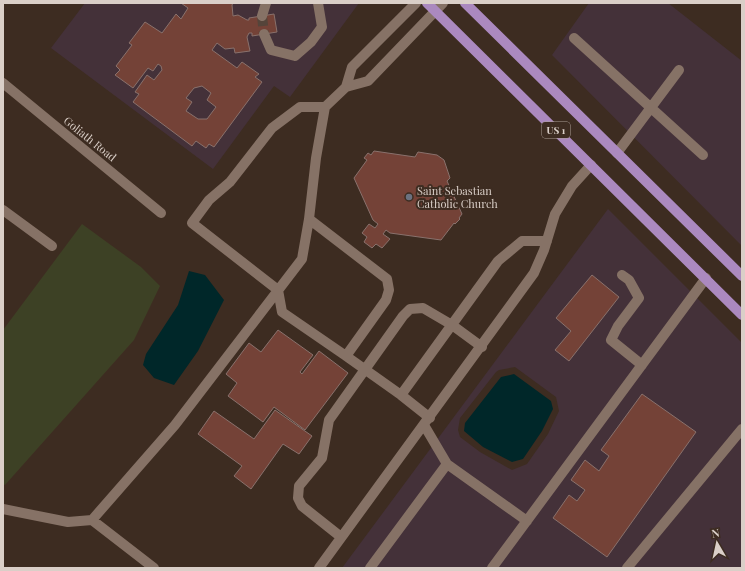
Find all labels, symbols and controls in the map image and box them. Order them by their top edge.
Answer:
street label: Goliath Road [61,113,120,165]
road number: US 1 [542,122,570,138]
place label: Saint Sebastian Catholic Church [417,183,498,211]
marker: Saint Sebastian Catholic Church [404,192,414,202]
north arrow [697,523,737,563]
text: N [710,525,721,541]

